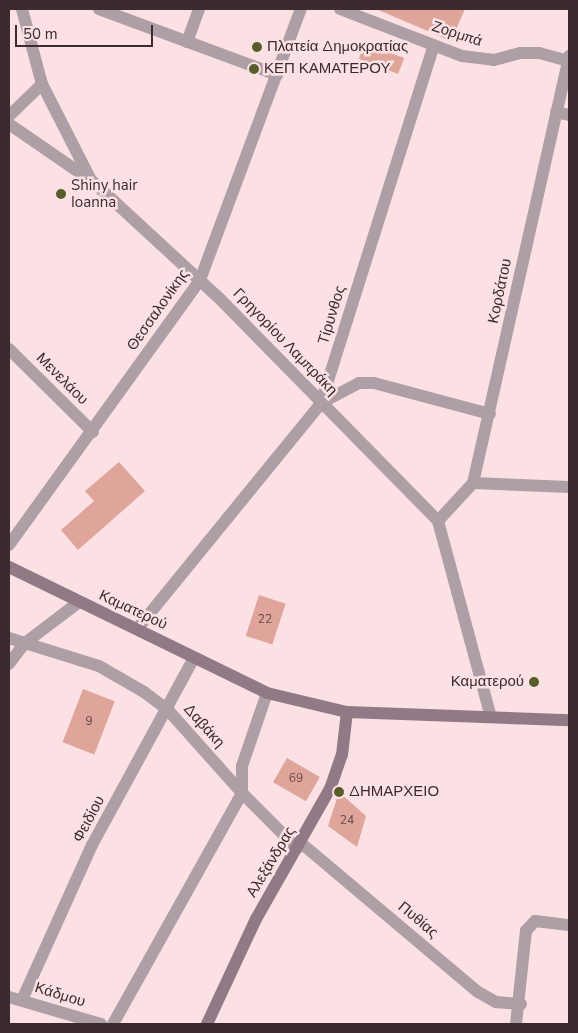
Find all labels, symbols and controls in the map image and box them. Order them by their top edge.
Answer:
scale bar [18,15,155,47]
street label: Ζορμπά [430,17,484,51]
text: 50 m [23,24,58,44]
place label: Πλατεία Δημοκρατίας [267,38,408,56]
marker: Πλατεία Δημοκρατίας [251,41,263,53]
place label: ΚΕΠ ΚΑΜΑΤΕΡΟΥ [264,60,390,78]
marker: ΚΕΠ ΚΑΜΑΤΕΡΟΥ [248,63,260,75]
place label: Shiny hair Ioanna [71,176,138,211]
marker: Shiny hair Ioanna [55,188,67,200]
street label: Κορδάτου [484,257,516,325]
street label: Θεσσαλονίκης [123,266,193,354]
street label: Τίρυνθος [315,283,349,347]
street label: Γρηγορίου Λαμπράκη [229,285,341,399]
street label: Μενελάου [32,349,92,409]
street label: Καματερού [96,586,170,634]
house number: 22 [258,613,272,627]
place label: Καματερού [451,673,524,691]
marker: Καματερού [528,676,540,688]
street label: Δαβάκη [180,700,228,752]
house number: 9 [85,715,93,729]
house number: 69 [289,772,303,786]
place label: ΔΗΜΑΡΧΕΙΟ [349,783,439,801]
marker: ΔΗΜΑΡΧΕΙΟ [333,786,345,798]
street label: Φειδίου [69,793,109,845]
house number: 24 [340,814,354,828]
street label: Αλεξάνδρας [243,823,299,901]
street label: Πυθίας [394,898,442,942]
street label: Κάδμου [33,979,87,1011]

